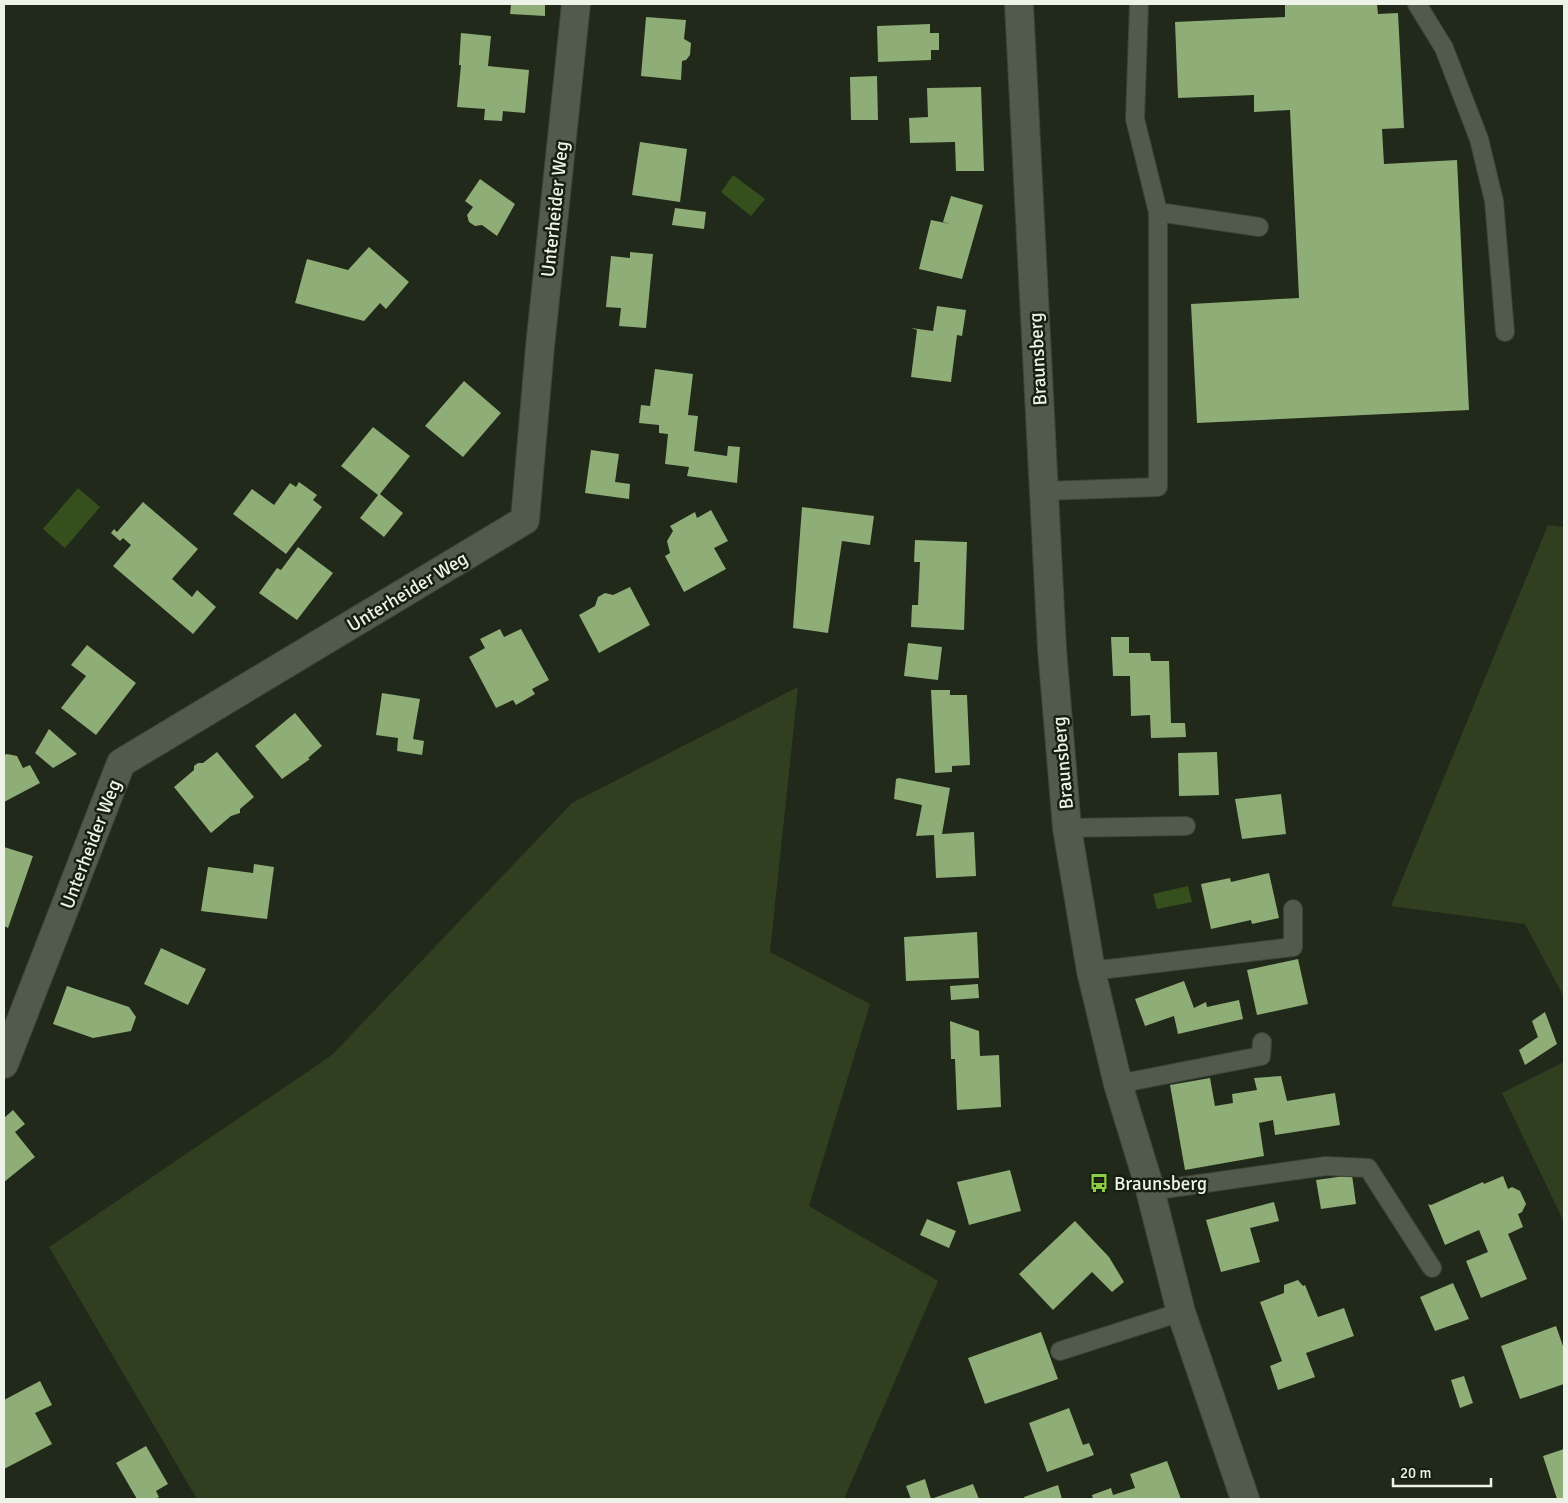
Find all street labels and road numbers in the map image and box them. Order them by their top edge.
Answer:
street label: Unterheider Weg [536,140,574,278]
street label: Braunsberg [1024,312,1052,406]
street label: Unterheider Weg [343,546,472,637]
street label: Braunsberg [1047,715,1079,810]
street label: Unterheider Weg [55,776,127,912]

